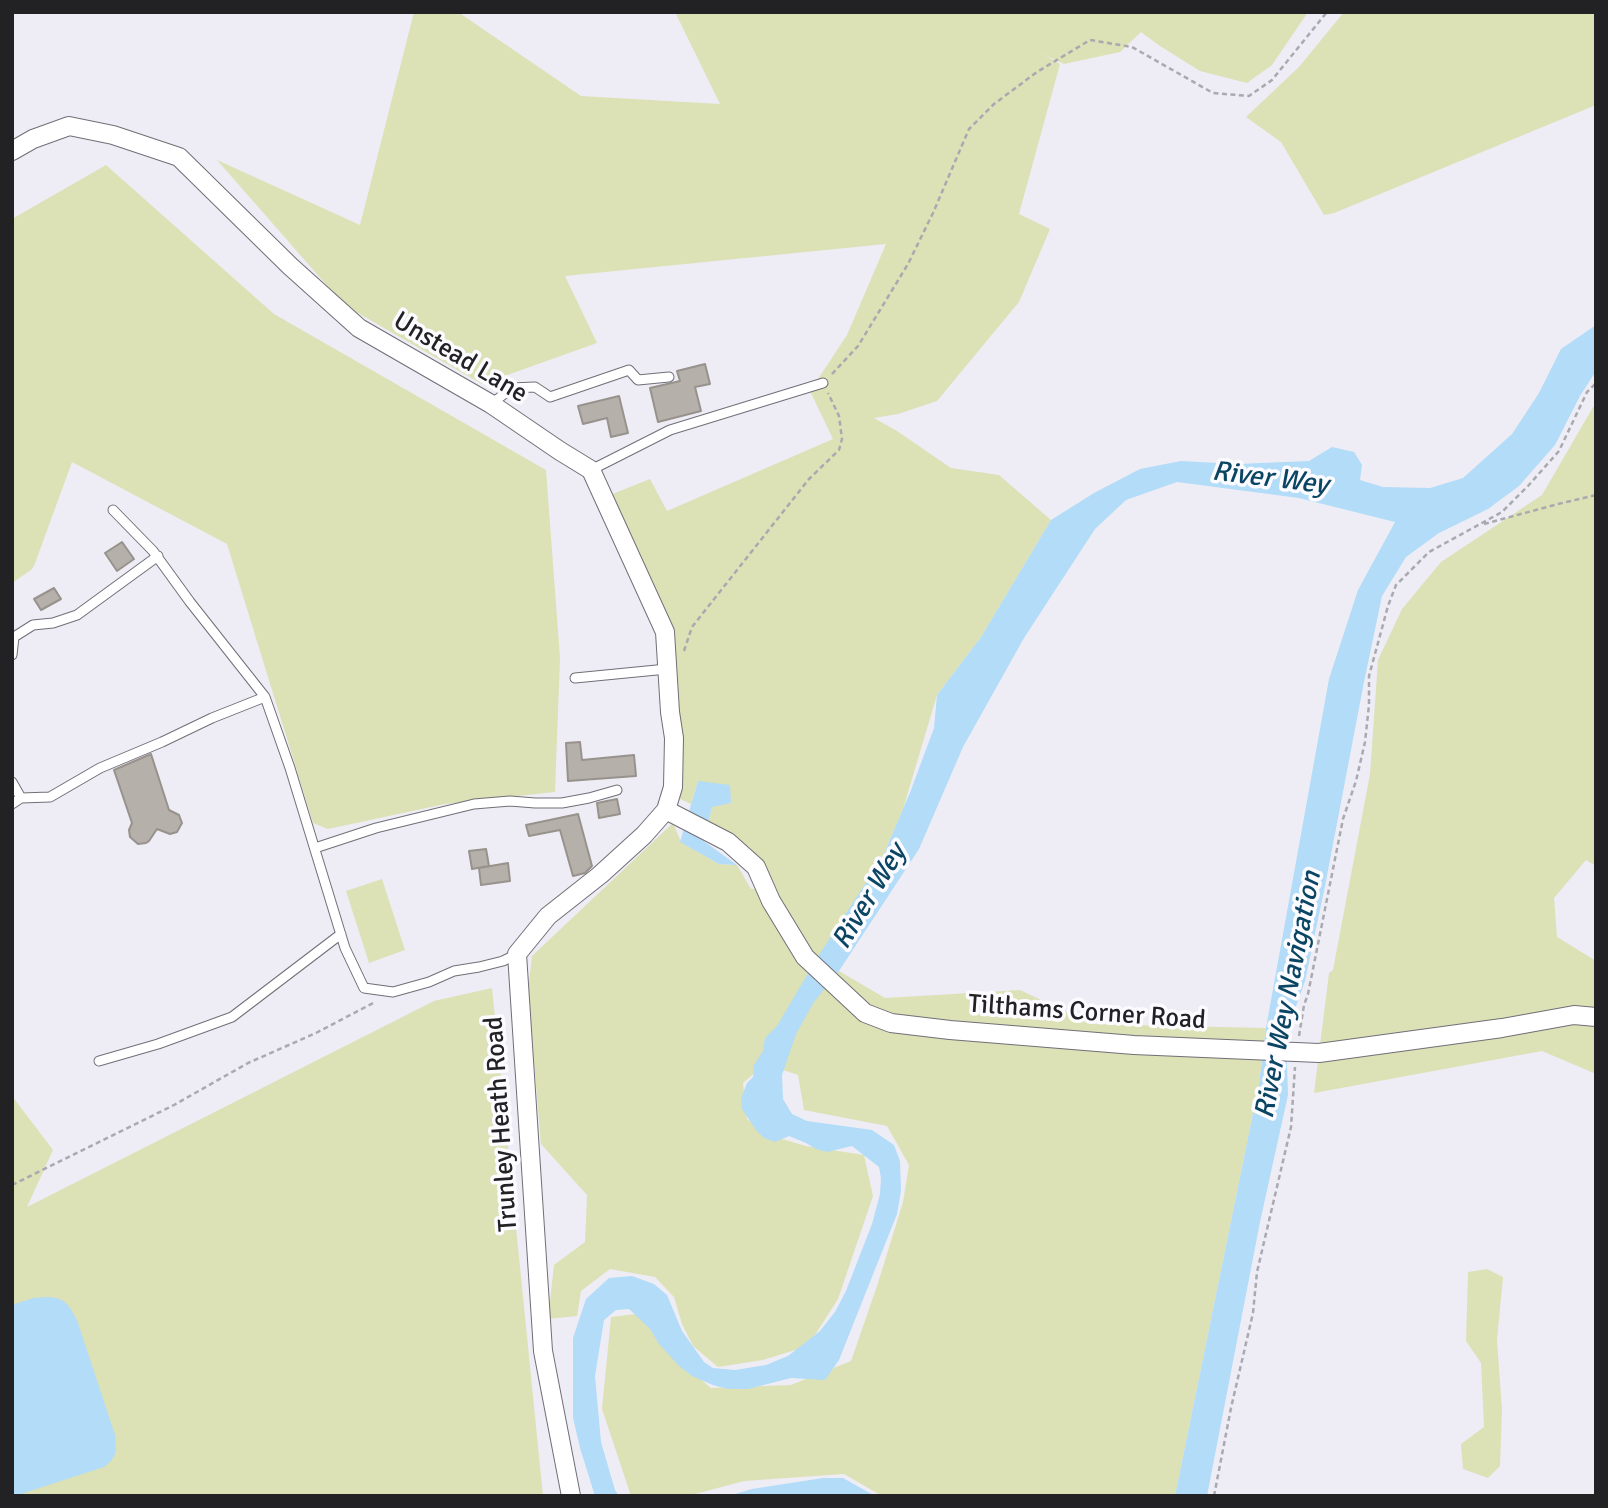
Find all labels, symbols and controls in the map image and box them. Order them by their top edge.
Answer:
street label: Unstead Lane [387,306,533,410]
water label: River Wey [1210,455,1330,503]
water label: River Wey [826,838,914,956]
water label: River Wey Navigation [1249,868,1329,1122]
street label: Tilthams Corner Road [967,989,1207,1037]
street label: Trunley Heath Road [479,1015,525,1233]

